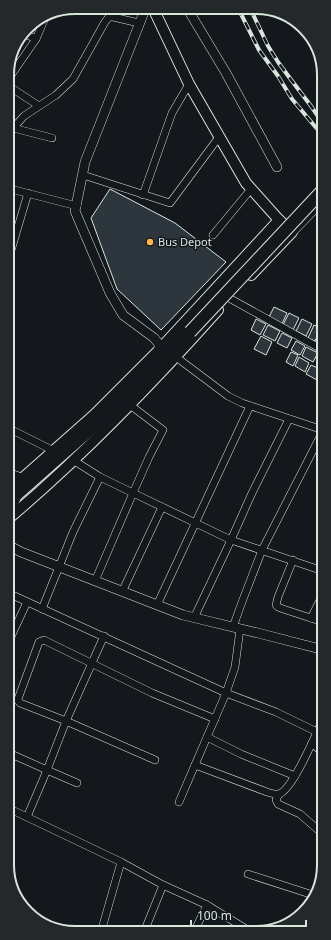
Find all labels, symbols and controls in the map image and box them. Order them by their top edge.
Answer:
place label: Bus Depot [158,234,212,249]
marker: Bus Depot [145,237,155,247]
scale bar [191,902,306,928]
text: 100 m [197,907,232,924]

